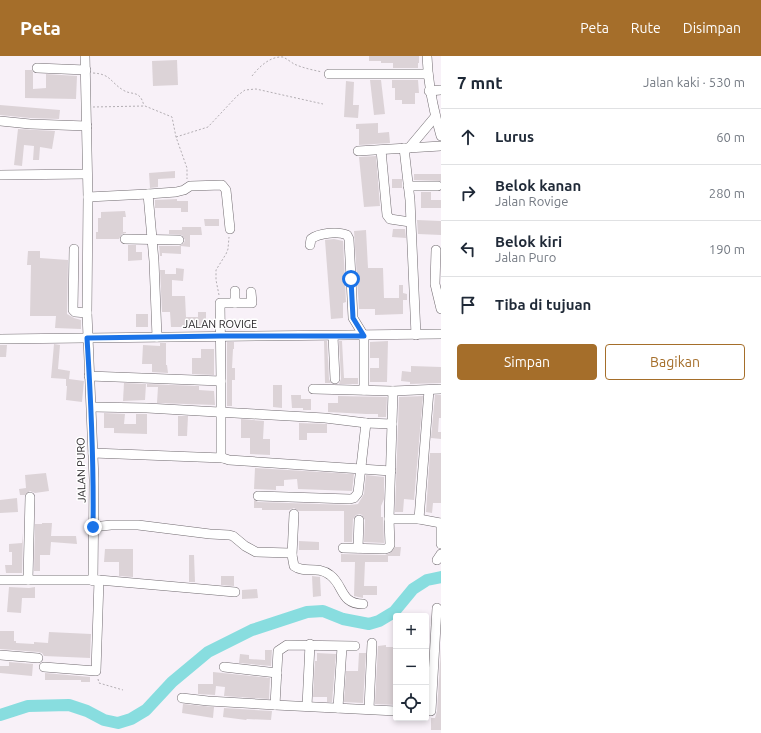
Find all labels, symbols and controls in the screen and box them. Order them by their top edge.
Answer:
text: Peta [20,17,61,39]
text: Peta [580,20,609,36]
text: Rute [631,20,661,36]
text: Disimpan [683,20,741,36]
text: 7 mnt [457,73,503,92]
text: Jalan kaki · 530 m [643,75,745,89]
icon: ahead [457,126,479,148]
text: Lurus [495,128,534,145]
text: 60 m [716,130,745,144]
text: Belok kanan [495,177,581,194]
icon: right [457,182,479,204]
text: 280 m [709,186,745,200]
text: Jalan Rovige [495,194,568,208]
text: Belok kiri [495,233,562,250]
icon: left [457,238,479,260]
text: 190 m [709,242,745,256]
text: Jalan Puro [495,250,556,264]
route start [342,270,360,288]
icon: arrive [457,294,479,316]
text: Tiba di tujuan [495,296,591,313]
street label: JALAN ROVIGE [183,318,257,330]
button: Simpan [457,344,597,380]
button: Bagikan [605,344,745,380]
street label: JALAN PURO [74,437,88,503]
route end [84,518,102,536]
map controls [393,613,429,721]
button: + [393,613,429,649]
button: − [393,649,429,685]
button: locate [393,685,429,721]

